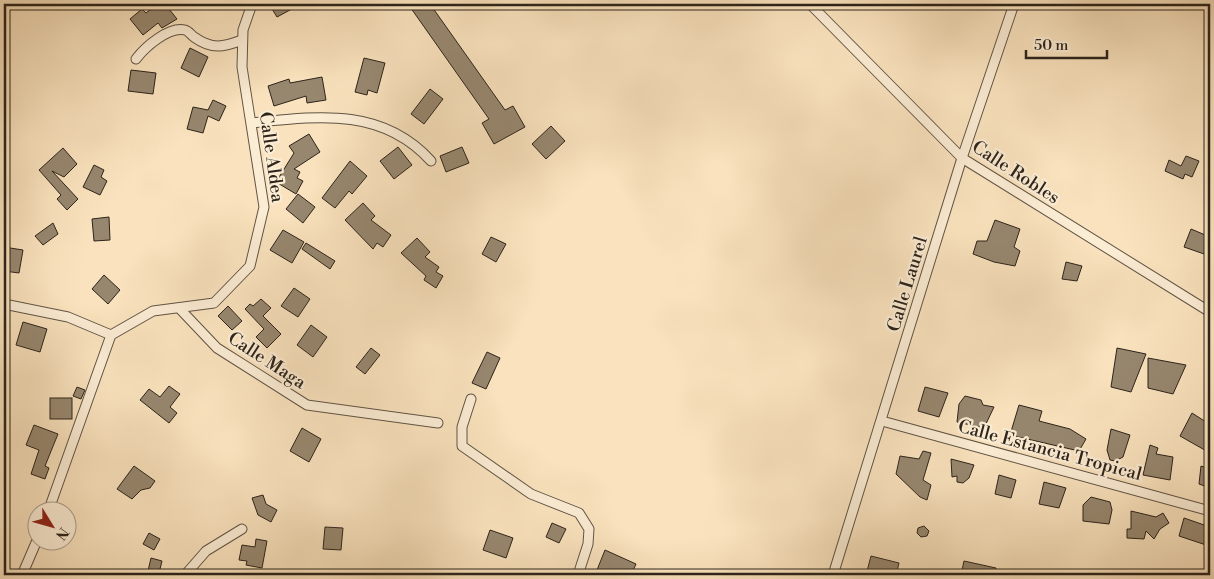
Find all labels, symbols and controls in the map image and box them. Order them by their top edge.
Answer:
scale bar [1026,28,1108,60]
text: 50 m [1034,36,1068,55]
street label: Calle Aldea [254,110,289,205]
street label: Calle Robles [968,136,1064,209]
street label: Calle Laurel [882,233,933,334]
street label: Calle Maga [223,327,311,395]
street label: Calle Estancia Tropical [956,415,1145,486]
north arrow [28,502,78,552]
text: N [51,523,72,543]

